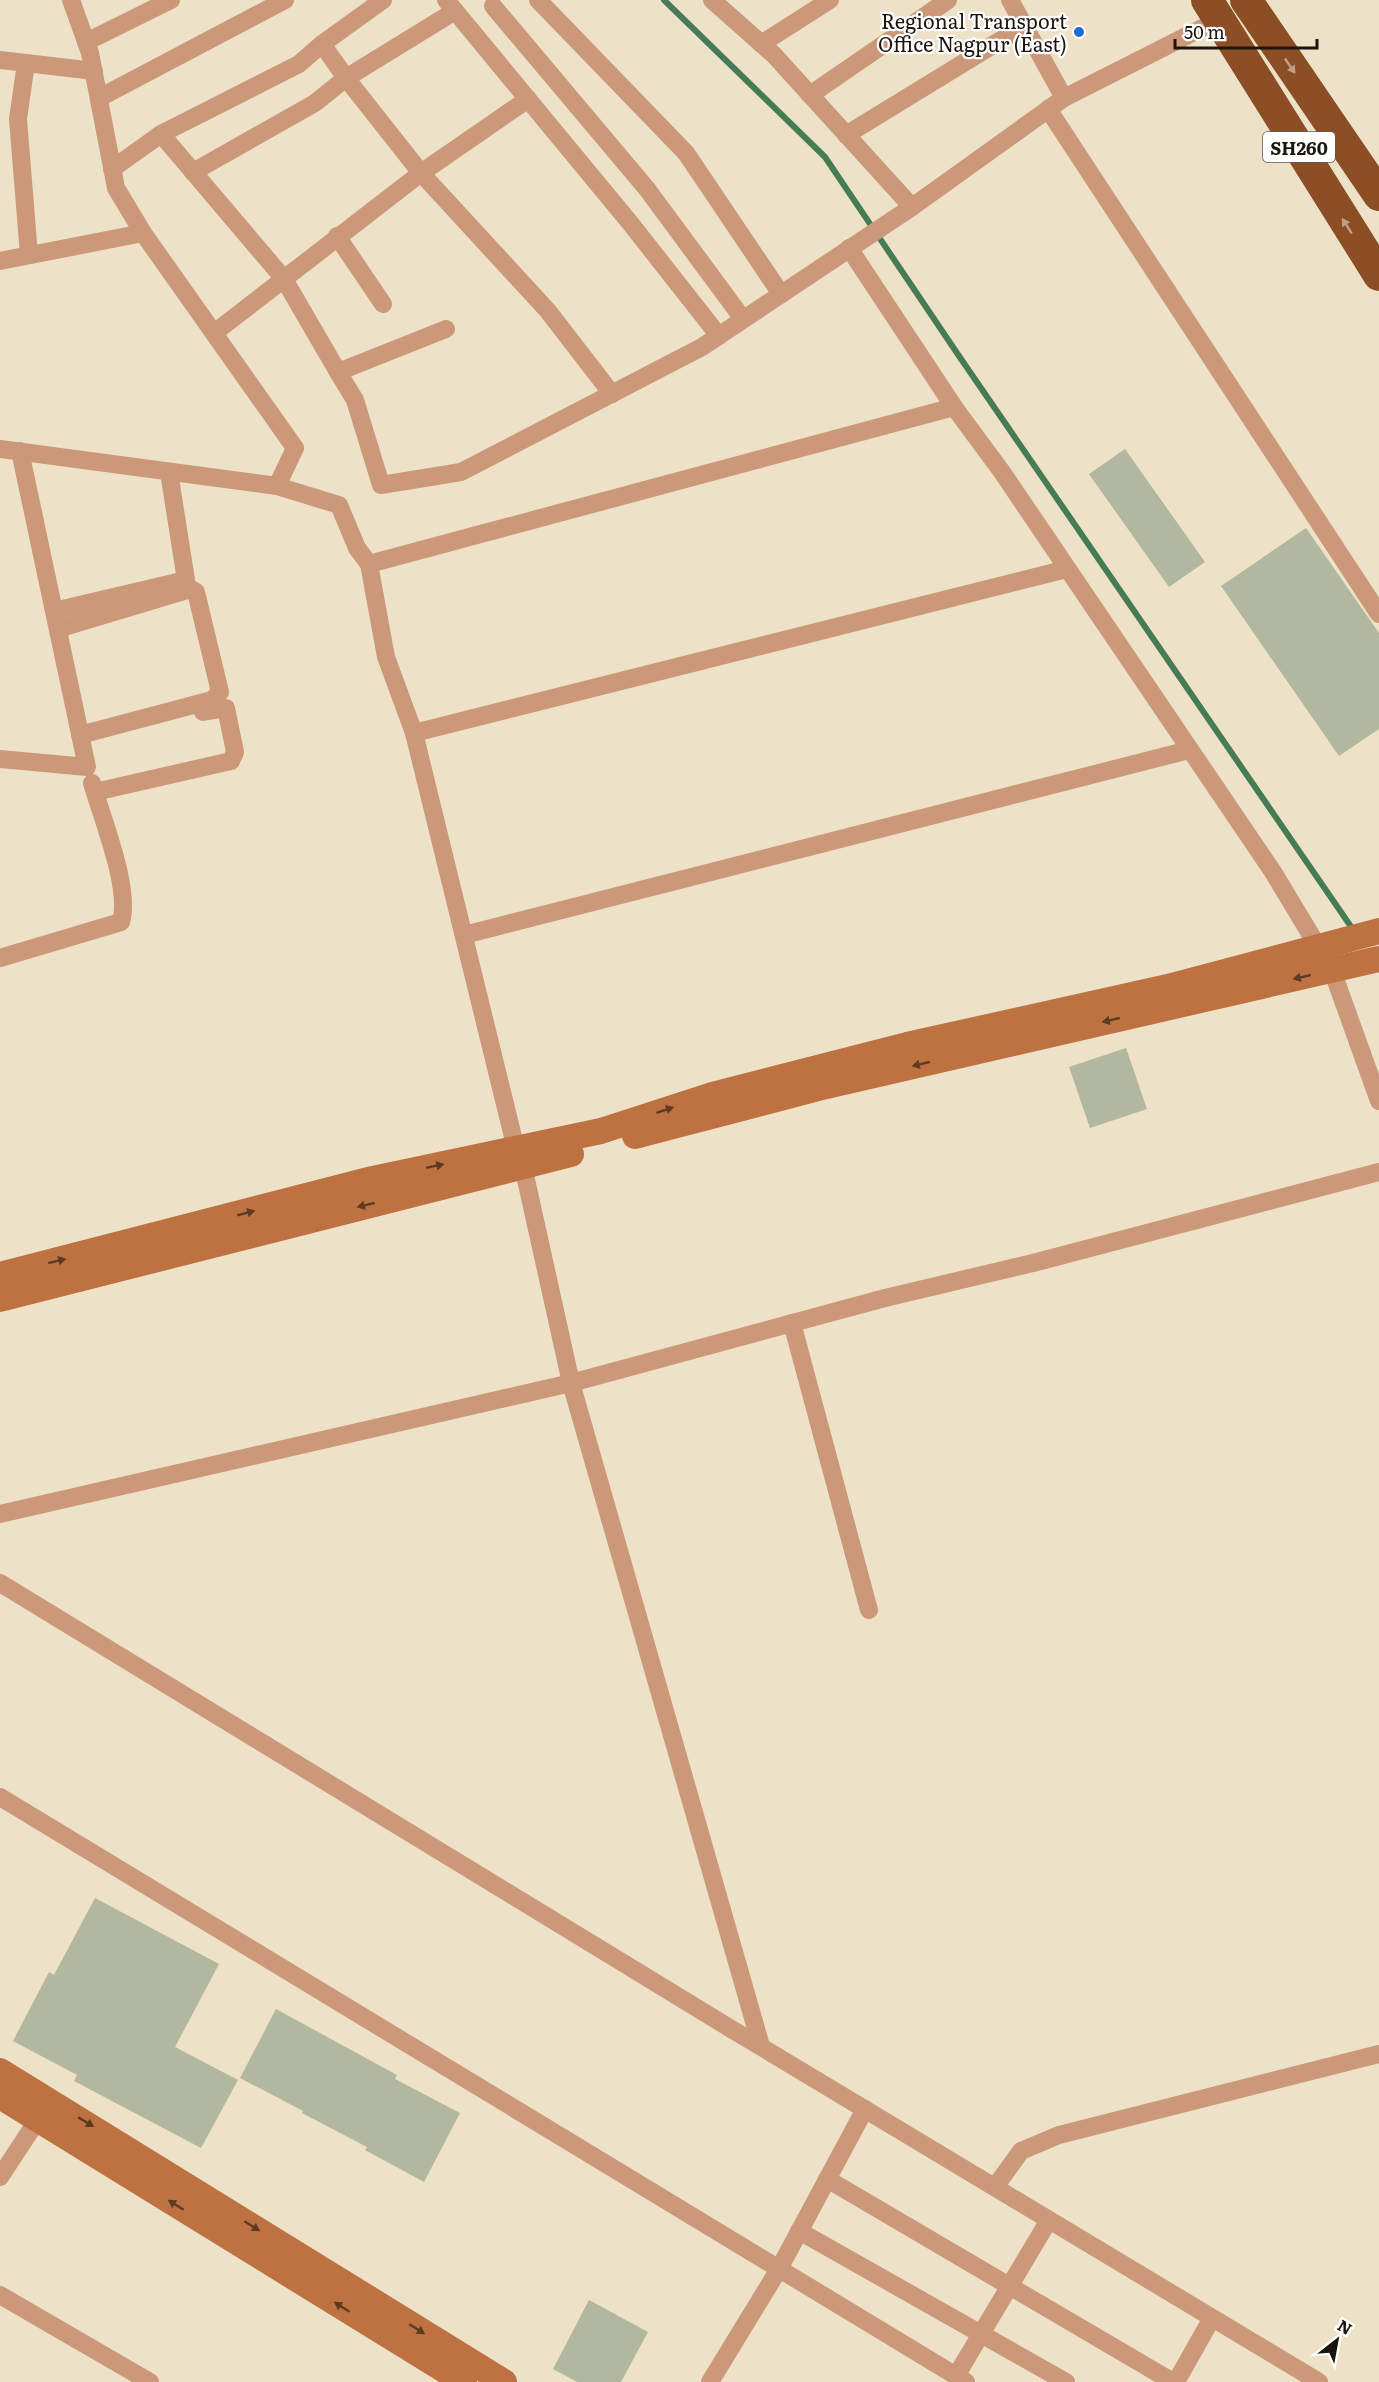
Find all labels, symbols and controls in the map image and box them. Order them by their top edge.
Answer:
place label: Regional Transport Office Nagpur (East) [878,5,1067,58]
scale bar [1175,12,1318,50]
text: 50 m [1184,18,1225,45]
marker: Regional Transport Office Nagpur (East) [1072,25,1086,39]
one-way arrow [1284,57,1296,73]
road number: SH260 [1263,132,1335,162]
one-way arrow [1342,217,1353,234]
one-way arrow [1292,972,1311,982]
one-way arrow [1102,1016,1121,1026]
one-way arrow [912,1060,931,1069]
one-way arrow [656,1105,674,1114]
one-way arrow [426,1161,445,1170]
one-way arrow [357,1201,375,1211]
one-way arrow [236,1207,255,1217]
one-way arrow [48,1256,66,1266]
one-way arrow [78,2117,94,2128]
one-way arrow [168,2199,184,2210]
one-way arrow [243,2220,260,2231]
one-way arrow [334,2302,350,2313]
north arrow [1307,2310,1367,2370]
text: N [1333,2313,1357,2340]
one-way arrow [409,2324,425,2335]

